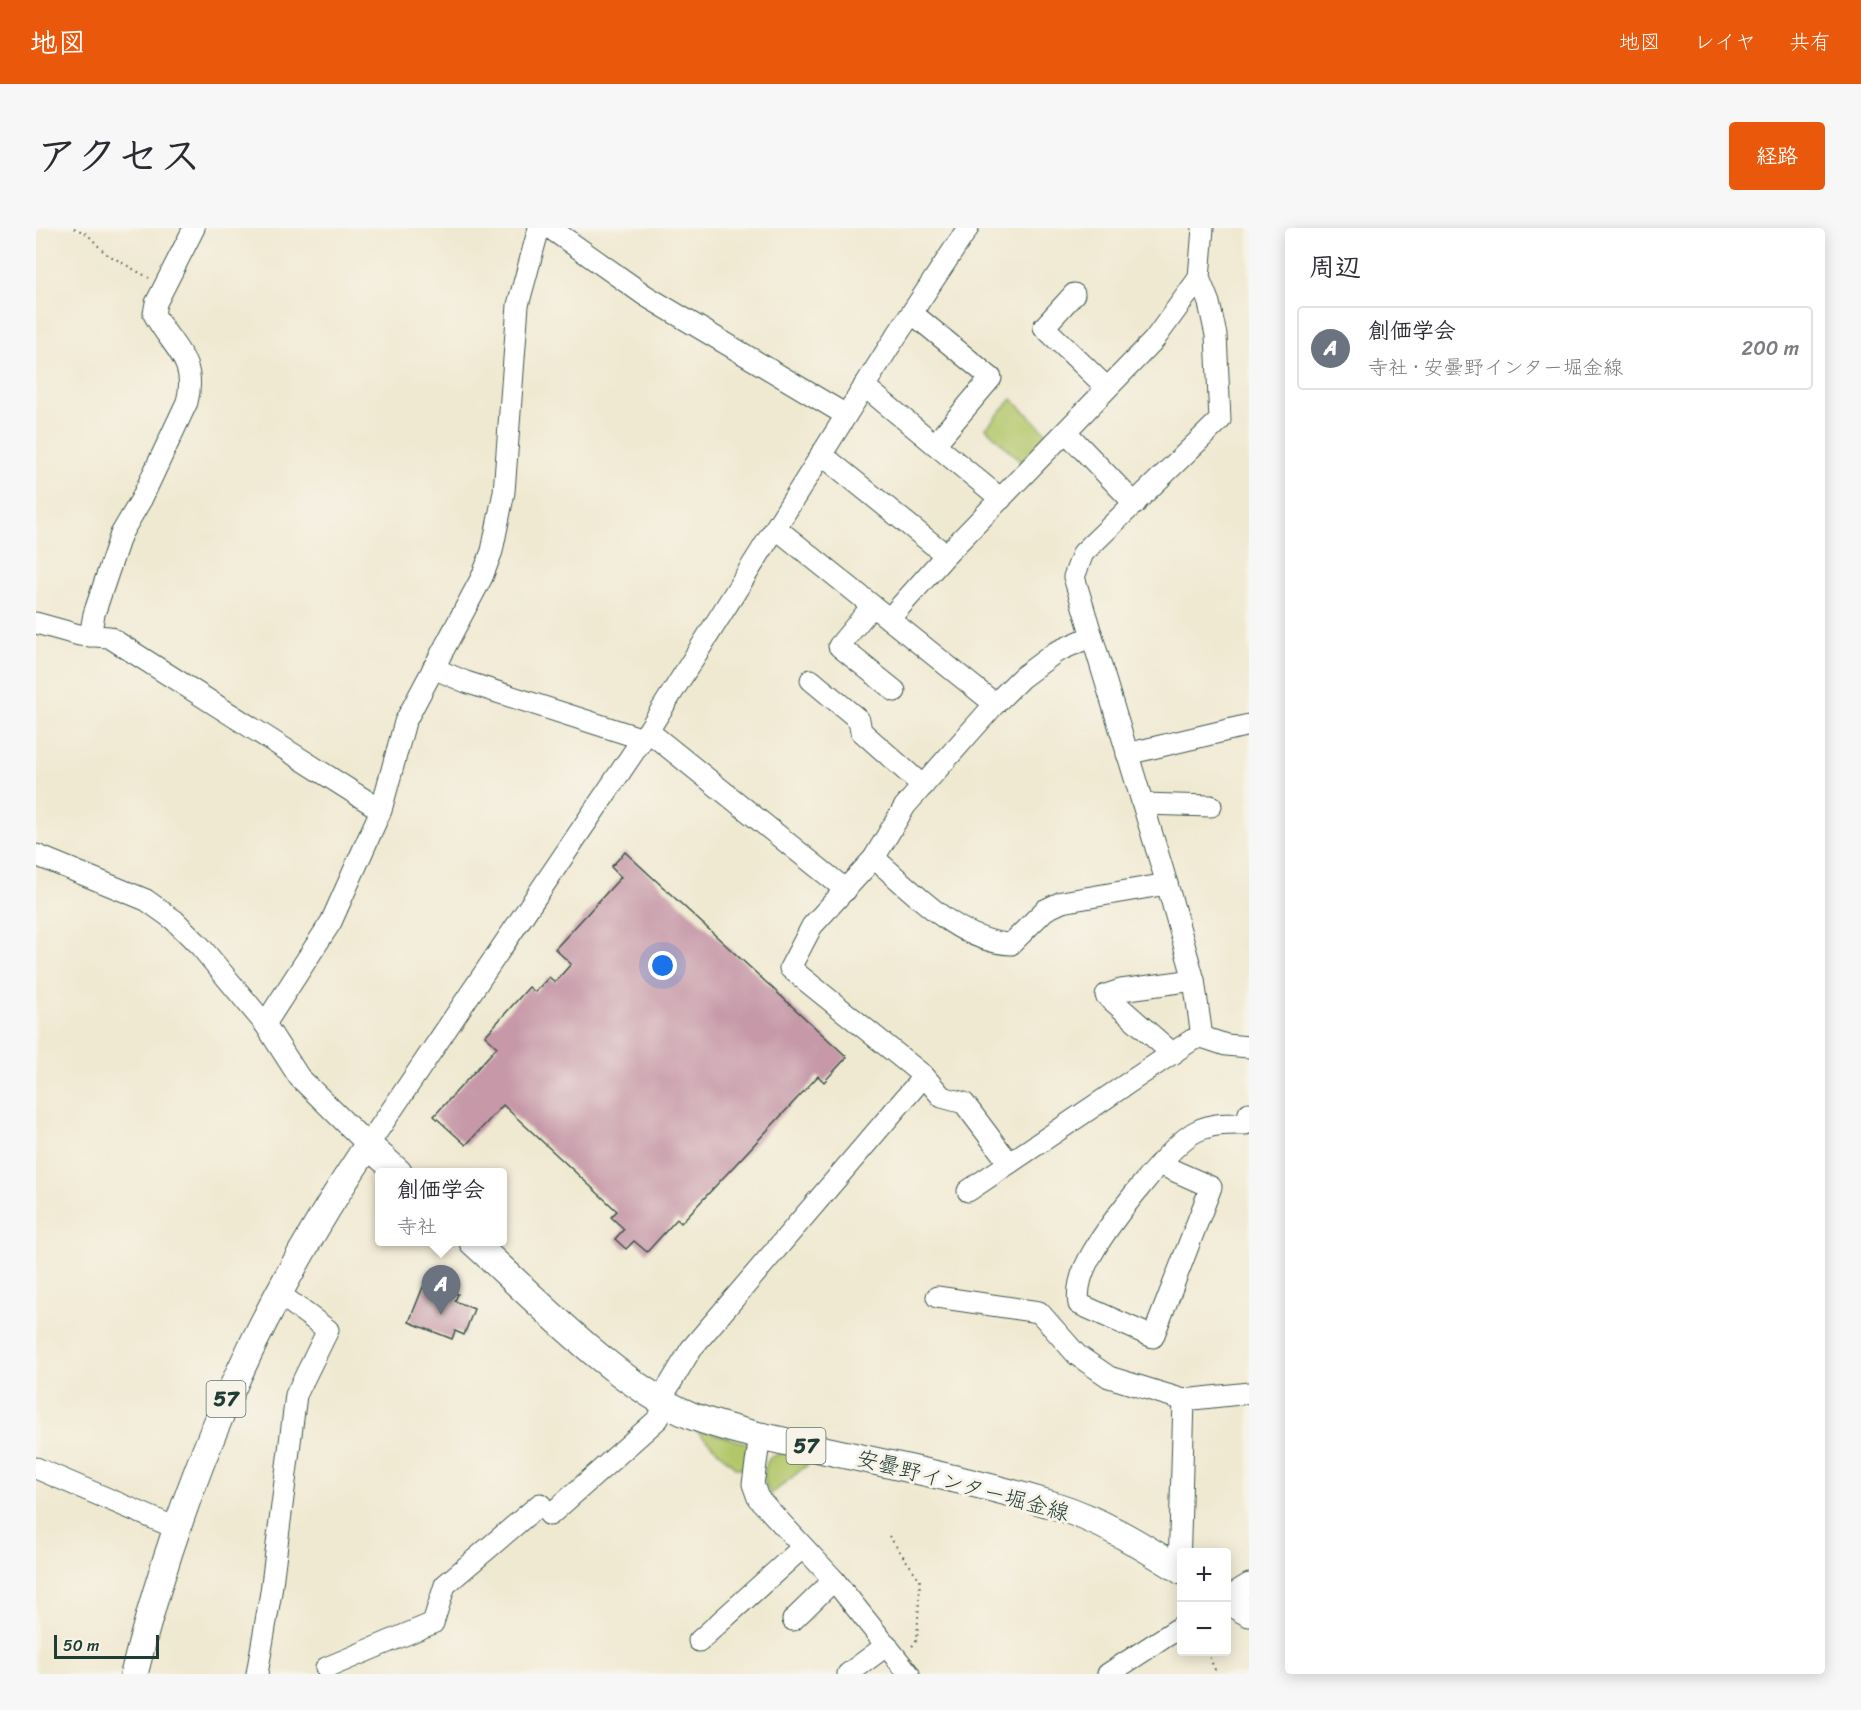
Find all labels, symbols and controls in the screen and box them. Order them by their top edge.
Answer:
text: 地図 [30,18,86,67]
text: 地図 [1619,23,1661,61]
text: レイヤ [1694,23,1756,61]
text: 共有 [1789,23,1831,61]
text: アクセス [36,119,201,193]
button: 経路 [1729,122,1825,190]
text: 周辺 [1309,244,1361,290]
text: 創価学会 [1368,311,1456,350]
text: A [1324,331,1337,366]
text: 200 m [1742,331,1799,366]
text: 寺社 · 安曇野インター堀金線 [1368,350,1623,385]
your location [648,951,677,980]
popup [375,1168,507,1246]
text: 創価学会 [397,1170,485,1209]
text: 寺社 [397,1209,437,1244]
pin: A [422,1266,460,1315]
road number: 57 [206,1381,246,1417]
road number: 57 [786,1428,826,1464]
street label: 安曇野インター堀金線 [852,1438,1074,1532]
map controls [1177,1548,1231,1656]
button: + [1177,1548,1231,1602]
button: − [1177,1602,1231,1656]
text: 50 m [63,1631,99,1660]
scale bar [54,1632,159,1660]

